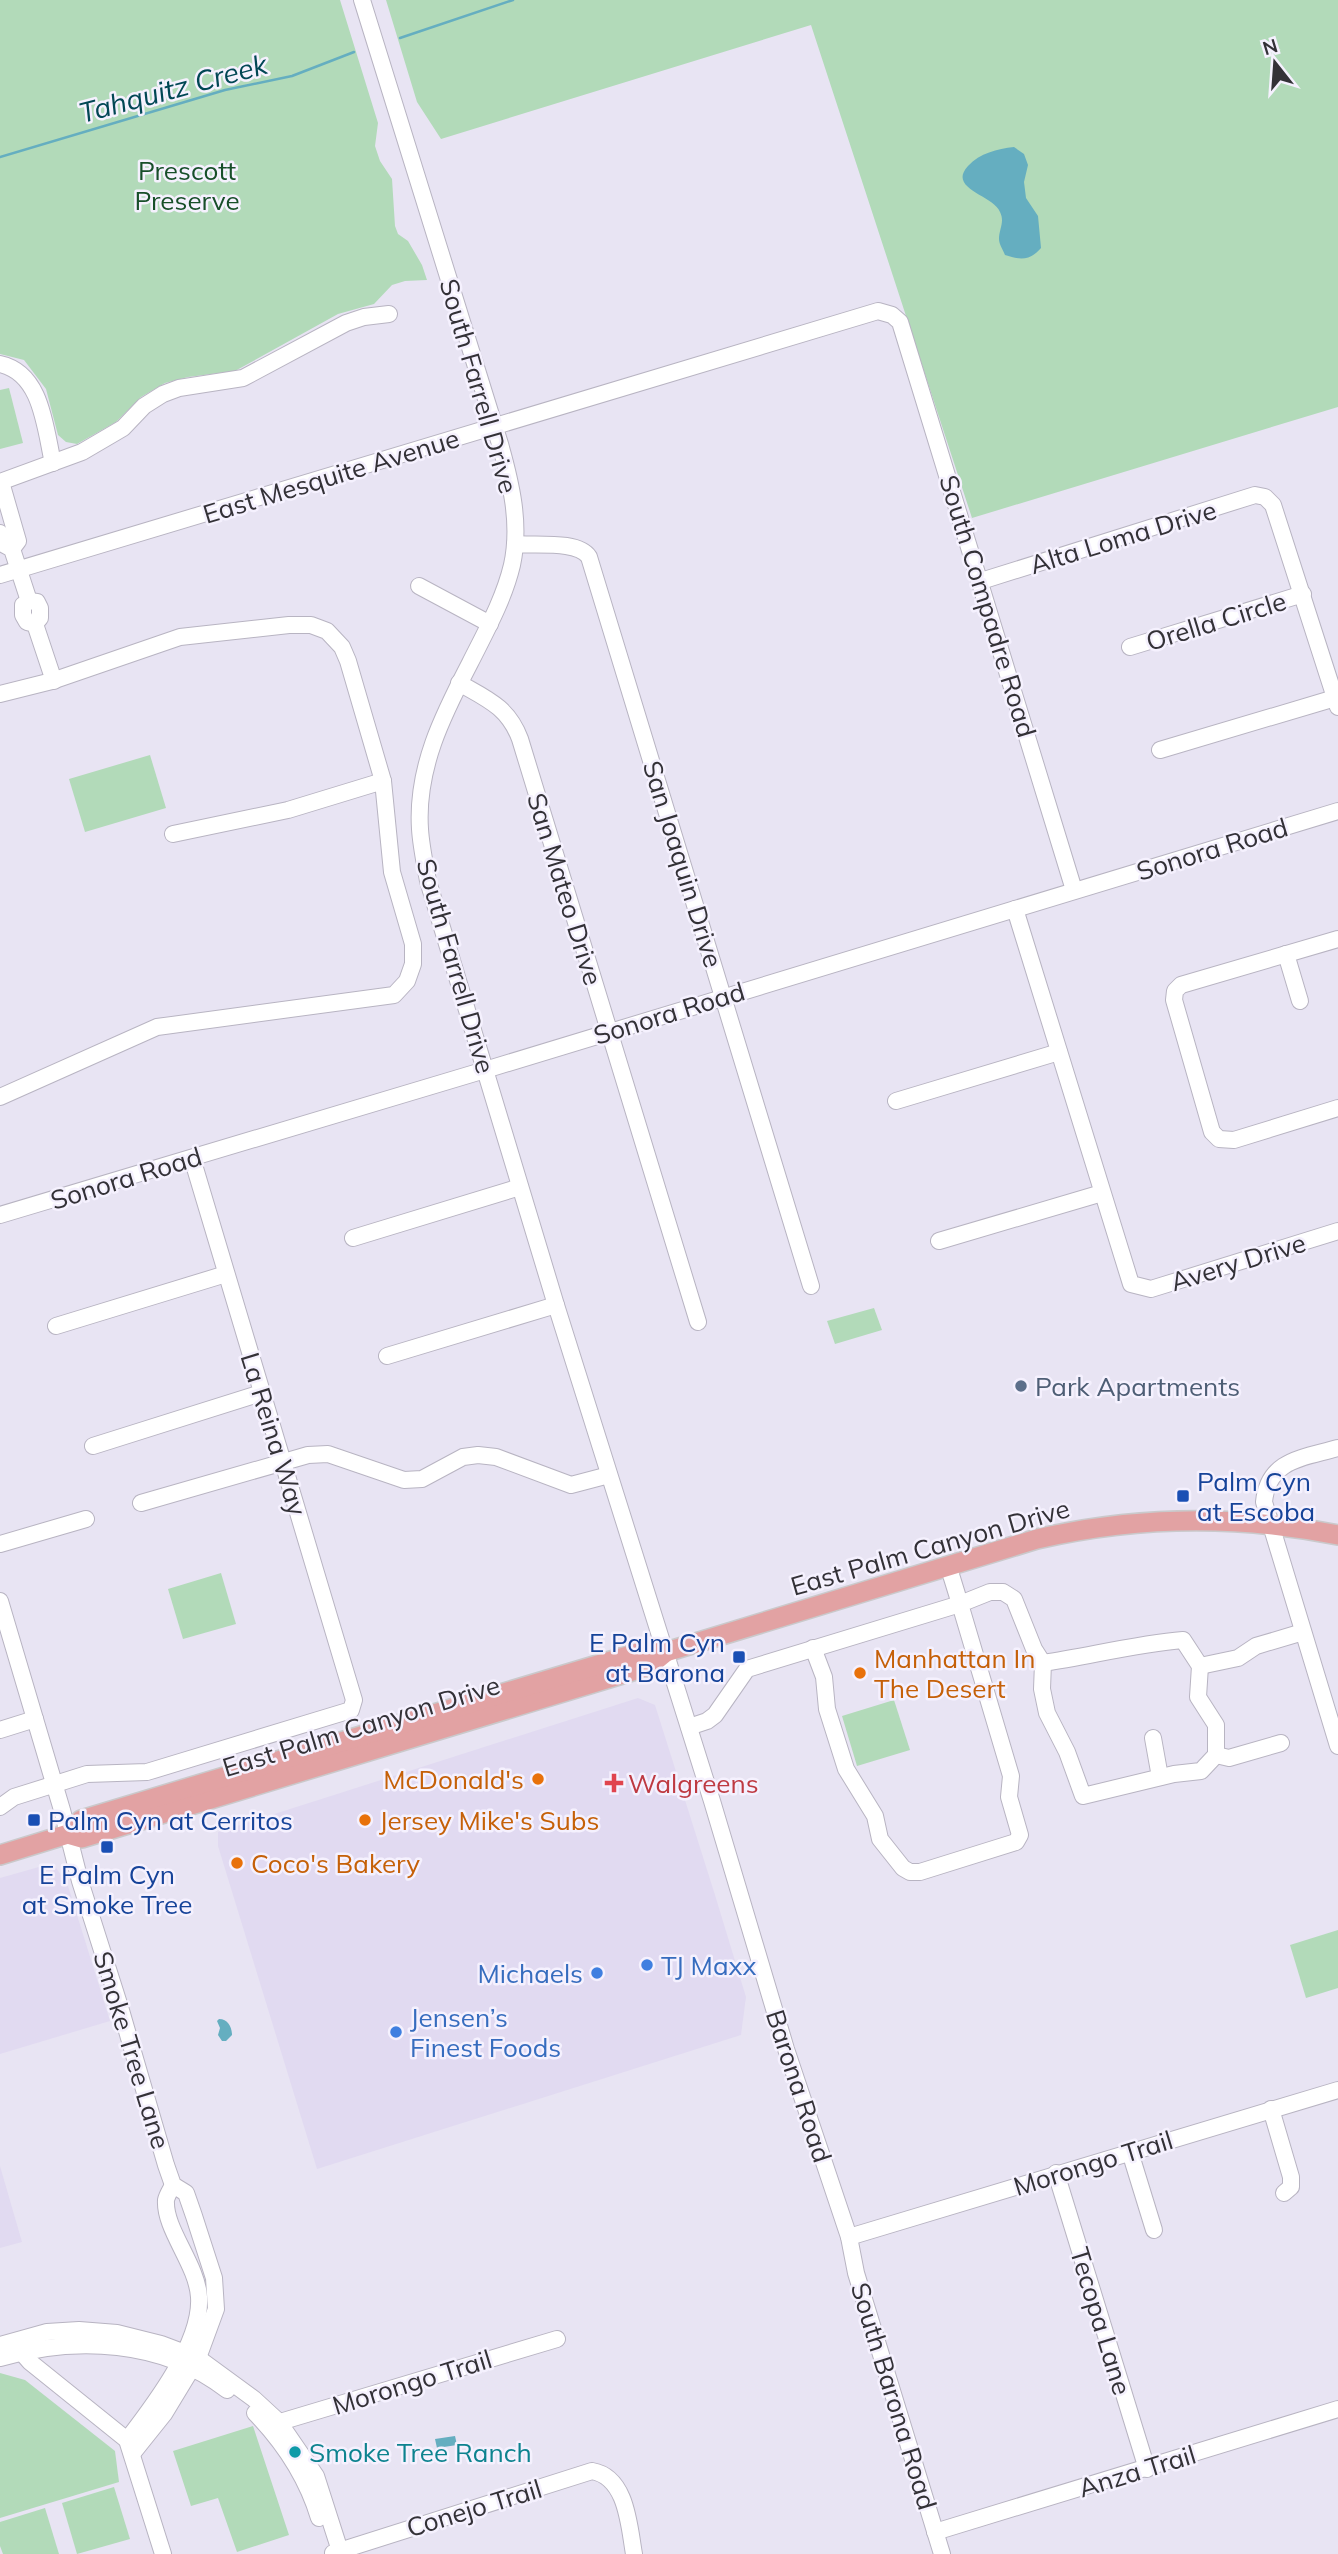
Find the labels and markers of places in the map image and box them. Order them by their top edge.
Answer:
place label: Park Apartments [1035,1370,1240,1403]
marker: Park Apartments [1013,1378,1029,1394]
place label: Palm Cyn at Escoba [1197,1465,1315,1528]
marker: Palm Cyn at Escoba [1175,1488,1191,1504]
place label: E Palm Cyn at Barona [589,1626,725,1689]
place label: Manhattan In The Desert [874,1642,1035,1705]
marker: E Palm Cyn at Barona [731,1649,747,1665]
marker: Manhattan In The Desert [852,1665,868,1681]
place label: McDonald's [383,1763,524,1796]
place label: Walgreens [628,1767,759,1800]
marker: McDonald's [530,1771,546,1787]
marker: Walgreens [606,1775,622,1791]
place label: Palm Cyn at Cerritos [48,1804,293,1837]
place label: Jersey Mike's Subs [379,1804,599,1837]
marker: Palm Cyn at Cerritos [26,1812,42,1828]
marker: Jersey Mike's Subs [357,1812,373,1828]
marker: E Palm Cyn at Smoke Tree [99,1839,115,1855]
place label: Coco's Bakery [251,1847,420,1880]
marker: Coco's Bakery [229,1855,245,1871]
place label: E Palm Cyn at Smoke Tree [22,1858,192,1921]
place label: TJ Maxx [661,1949,756,1982]
place label: Michaels [478,1957,583,1990]
marker: TJ Maxx [639,1957,655,1973]
marker: Michaels [589,1965,605,1981]
place label: Jensen’s Finest Foods [410,2001,561,2064]
marker: Jensen’s Finest Foods [388,2024,404,2040]
place label: Smoke Tree Ranch [309,2436,532,2469]
marker: Smoke Tree Ranch [287,2444,303,2460]

